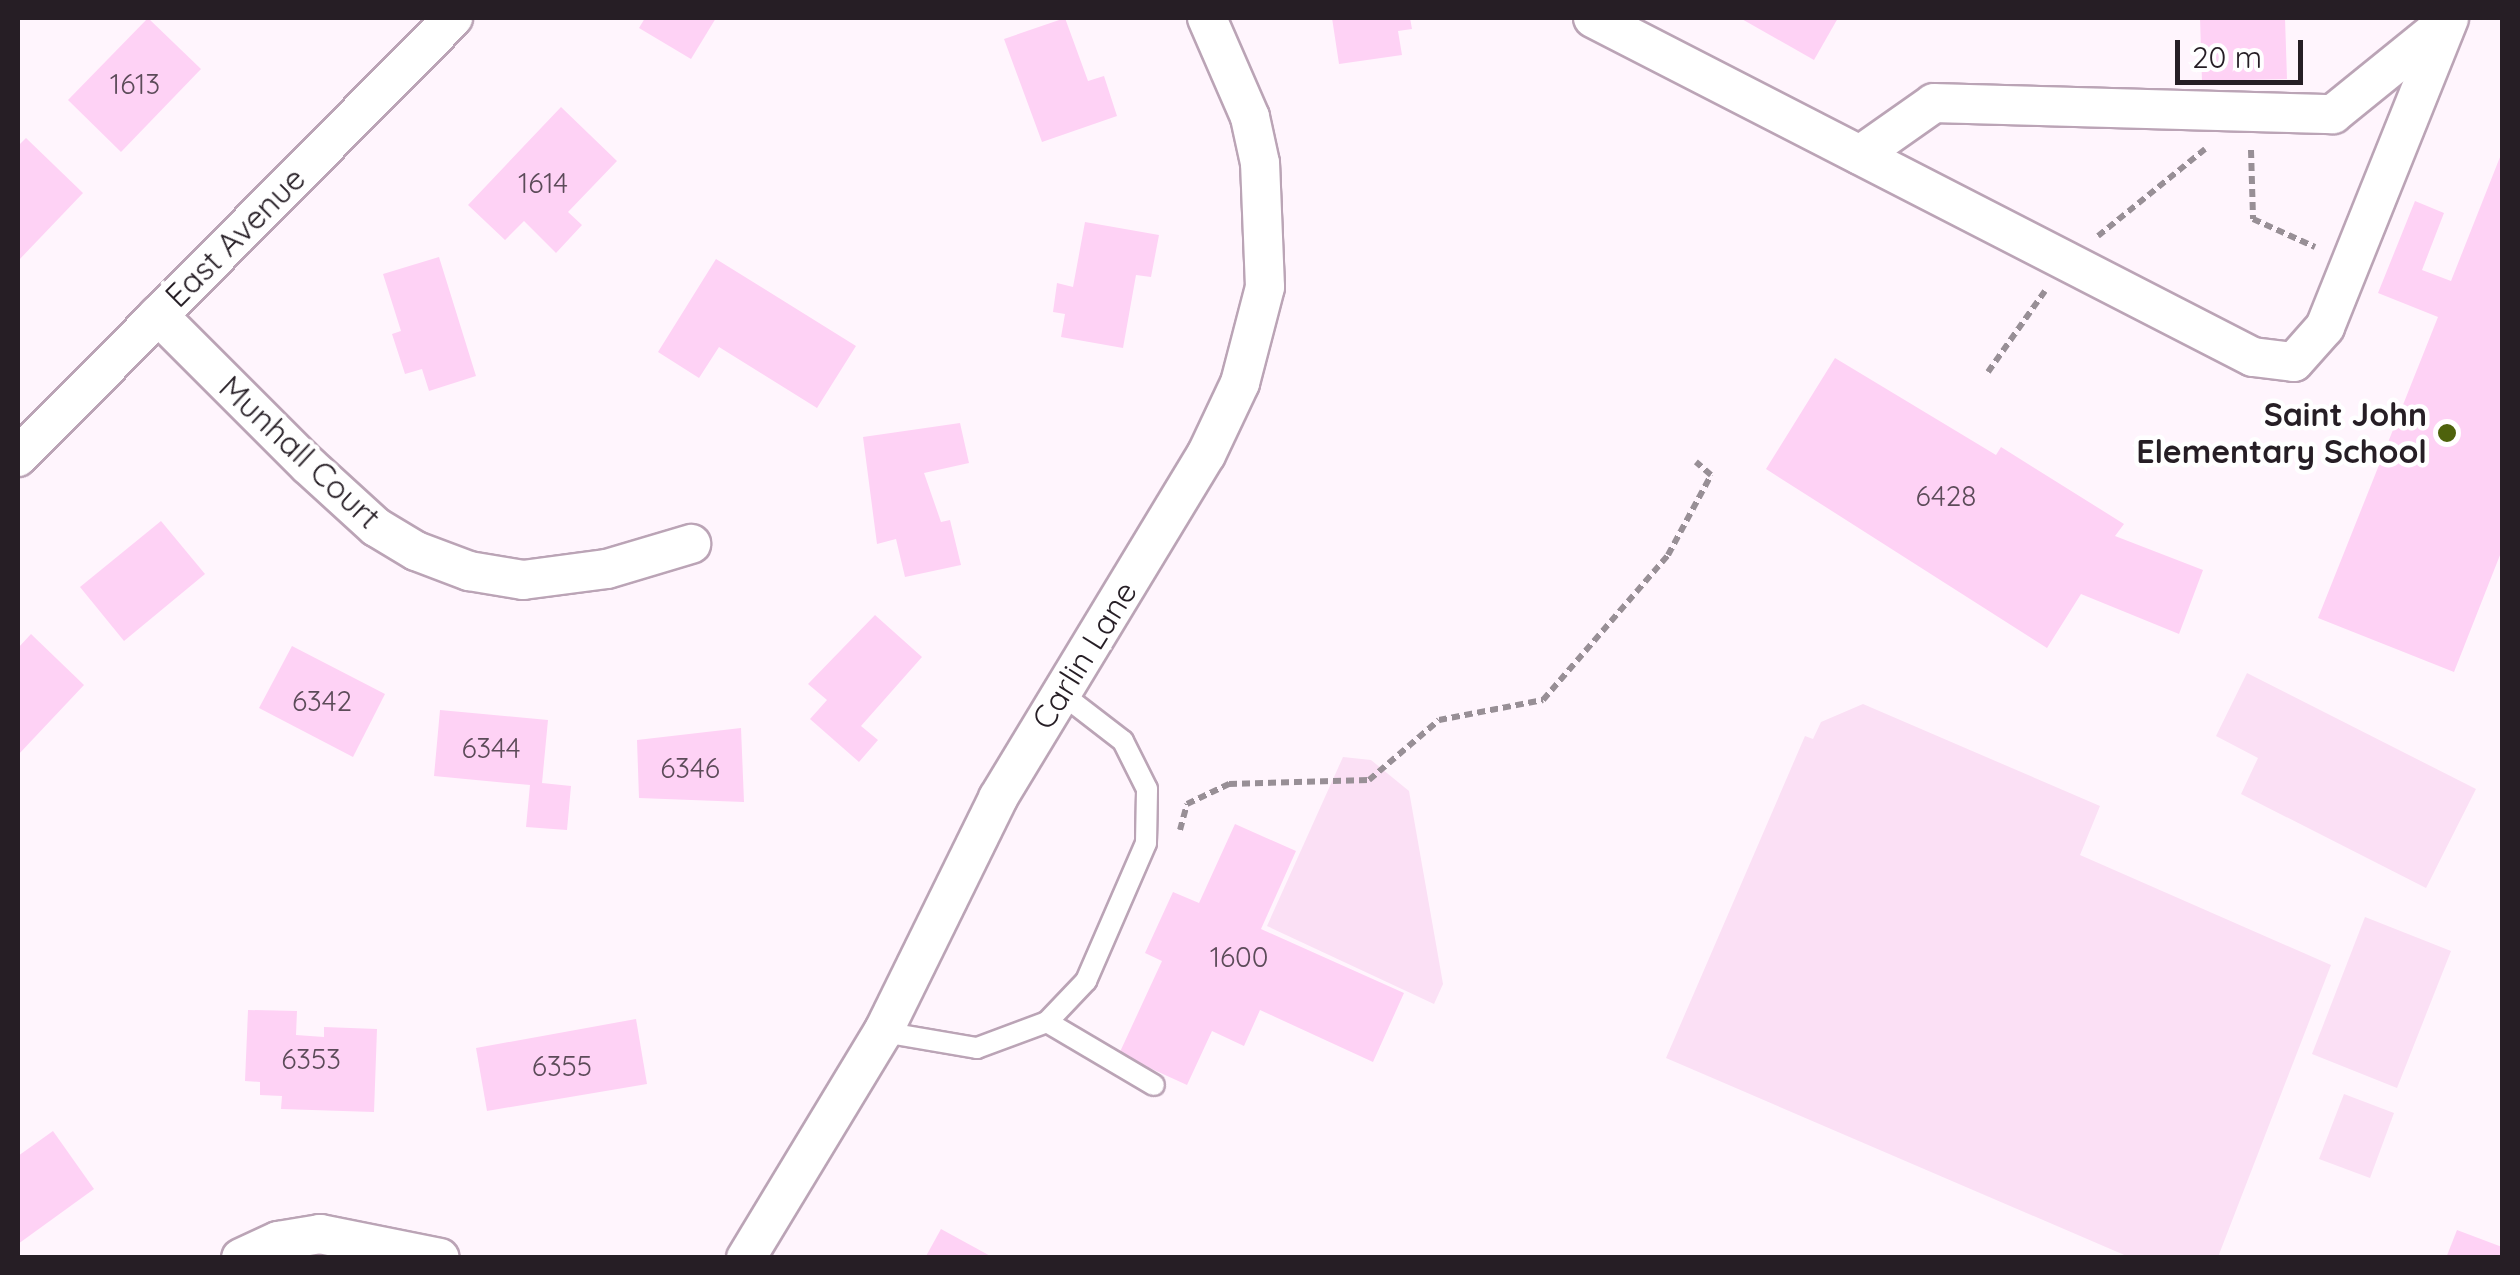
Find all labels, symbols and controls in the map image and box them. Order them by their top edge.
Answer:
scale bar [2180,20,2308,82]
text: 20 m [2192,38,2262,76]
house number: 1613 [110,67,160,101]
street label: East Avenue [157,159,313,315]
house number: 1614 [518,166,568,200]
street label: Munhall Court [212,368,388,536]
place label: Saint John Elementary School [2136,396,2427,471]
marker: Saint John Elementary School [2436,422,2458,444]
house number: 6428 [1916,479,1976,513]
street label: Carlin Lane [1023,574,1145,736]
house number: 6342 [292,684,352,718]
house number: 6344 [461,731,521,765]
house number: 6346 [660,751,720,785]
house number: 1600 [1210,940,1268,974]
house number: 6353 [281,1042,341,1076]
house number: 6355 [532,1049,592,1083]

